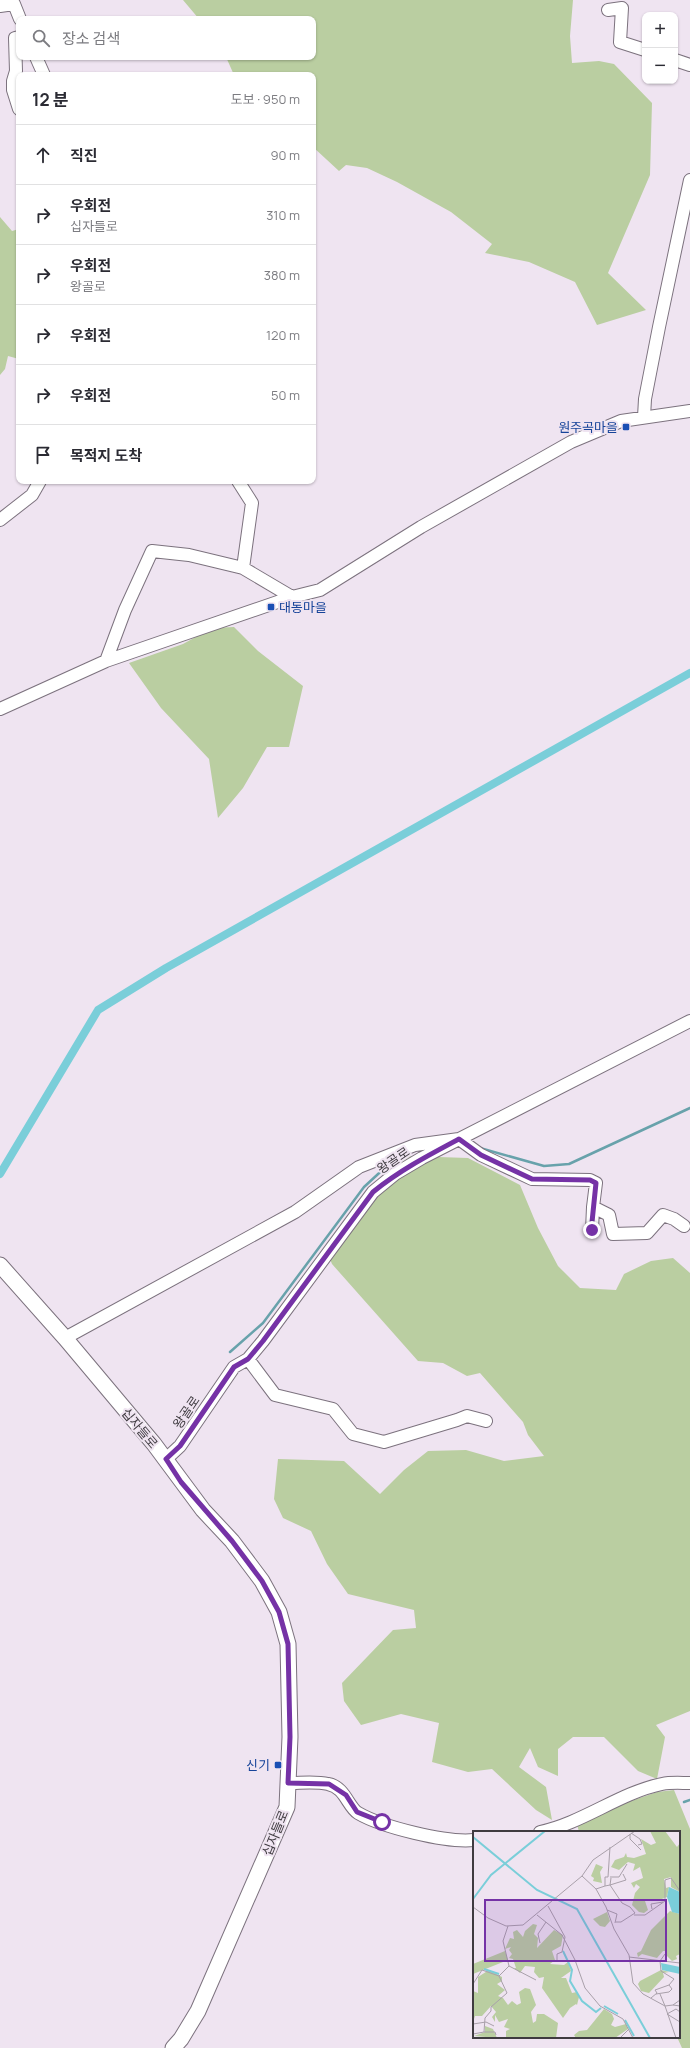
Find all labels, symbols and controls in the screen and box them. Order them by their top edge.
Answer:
map controls [642,12,678,84]
button: + [642,12,678,48]
search box [16,16,316,60]
icon: search [30,27,52,49]
text: 장소 검색 [62,28,120,49]
button: − [642,48,678,84]
text: 12 분 [32,88,69,111]
text: 도보 · 950 m [231,90,300,108]
icon: ahead [32,144,54,166]
text: 직진 [70,145,98,166]
text: 90 m [270,146,300,164]
text: 우회전 [70,195,111,216]
icon: right [32,204,54,226]
text: 310 m [266,206,300,224]
text: 십자들로 [70,217,118,235]
text: 우회전 [70,255,111,276]
icon: right [32,264,54,286]
text: 380 m [264,266,300,284]
text: 왕골로 [70,277,106,295]
icon: right [32,324,54,346]
text: 우회전 [70,325,111,346]
text: 120 m [266,326,300,344]
icon: right [32,384,54,406]
text: 우회전 [70,385,111,406]
text: 50 m [271,386,300,404]
place label: 원주곡마을 [558,418,618,436]
marker: 원주곡마을 [621,422,631,432]
icon: arrive [32,444,54,466]
text: 목적지 도착 [70,445,142,466]
place label: 대동마을 [279,598,327,616]
marker: 대동마을 [266,602,276,612]
street label: 왕골로 [373,1142,413,1177]
route end [583,1221,601,1239]
street label: 왕골로 [169,1392,204,1432]
street label: 십자들로 [118,1404,162,1452]
place label: 신기 [246,1756,270,1774]
marker: 신기 [273,1760,283,1770]
street label: 십자들로 [258,1807,292,1859]
route start [373,1813,391,1831]
inset map [473,1831,680,2038]

